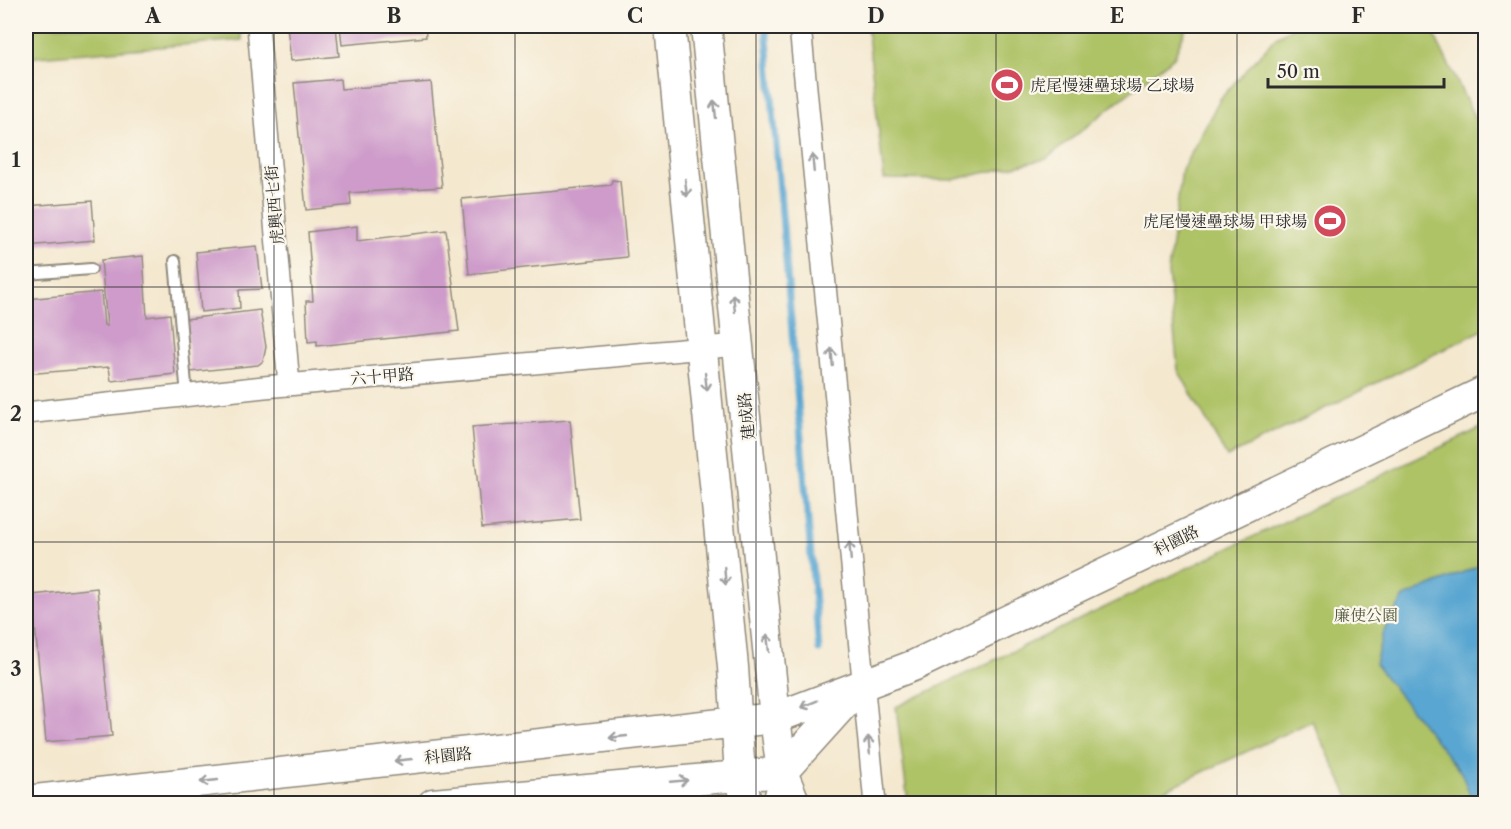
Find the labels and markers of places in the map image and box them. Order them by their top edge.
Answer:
sports icon: 虎尾慢速壘球場 乙球場 [989,67,1025,103]
place label: 虎尾慢速壘球場 乙球場 [1030,75,1194,95]
sports icon: 虎尾慢速壘球場 甲球場 [1312,203,1348,239]
place label: 虎尾慢速壘球場 甲球場 [1143,211,1307,231]

